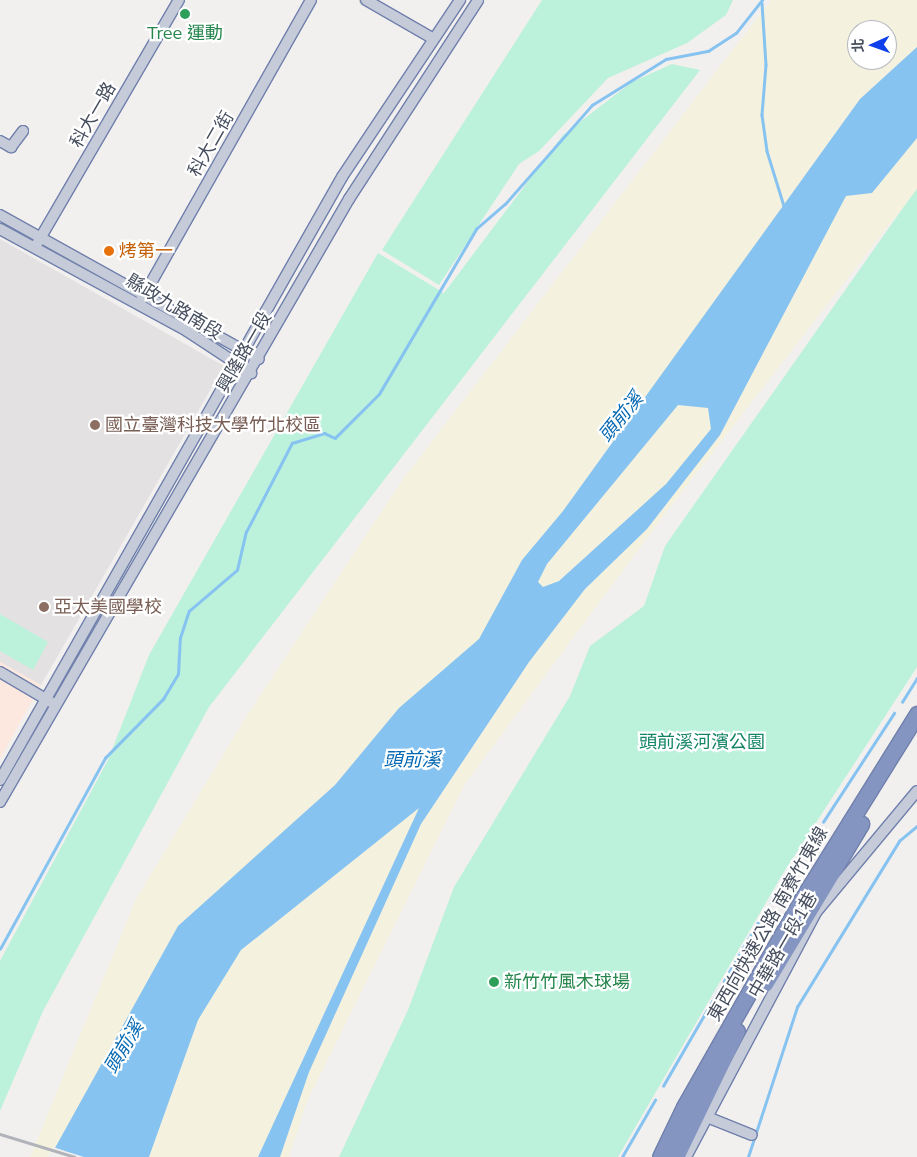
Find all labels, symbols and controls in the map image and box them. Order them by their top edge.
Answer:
marker: Tree 運動 [179,8,191,20]
north arrow [847,20,897,70]
place label: Tree 運動 [147,22,223,44]
text: 北 [849,38,867,53]
street label: 科大一路 [66,78,120,152]
street label: 科大二街 [184,107,238,181]
place label: 烤第一 [119,240,173,262]
marker: 烤第一 [103,245,115,257]
street label: 縣政九路南段 [122,270,226,344]
street label: 興隆路一段 [212,308,276,396]
water label: 頭前溪 [594,388,648,446]
place label: 國立臺灣科技大學竹北校區 [105,414,321,436]
marker: 國立臺灣科技大學竹北校區 [89,419,101,431]
place label: 亞太美國學校 [54,596,162,618]
marker: 亞太美國學校 [38,601,50,613]
park label: 頭前溪河濱公園 [639,731,765,753]
water label: 頭前溪 [384,749,440,771]
street label: 東西向快速公路 南寮竹東線 [703,823,833,1025]
street label: 中華路一段1巷 [744,888,822,1002]
place label: 新竹竹風木球場 [504,971,630,993]
marker: 新竹竹風木球場 [488,976,500,988]
water label: 頭前溪 [100,1017,148,1077]

